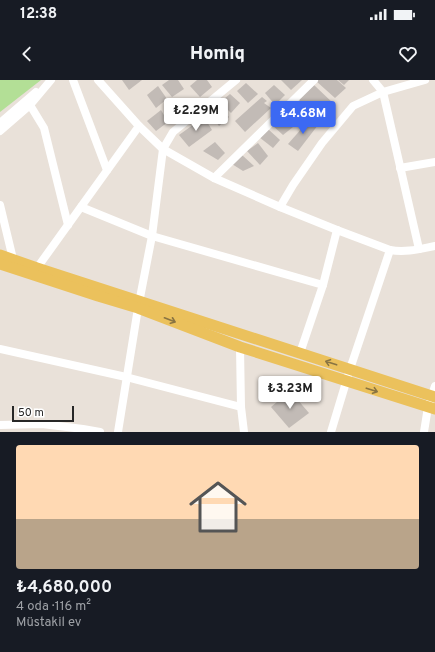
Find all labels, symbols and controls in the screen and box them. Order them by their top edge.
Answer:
text: 12:38 [20,5,57,24]
icon: back [16,43,38,65]
text: Homiq [190,43,245,66]
icon: heart [397,43,419,65]
pin: ₺2.29M [163,98,229,132]
pin: ₺4.68M [270,101,336,135]
text: ₺2.29M [173,103,219,119]
text: ₺4.68M [280,106,326,122]
one-way arrow [164,317,176,325]
one-way arrow [325,359,338,366]
pin: ₺3.23M [257,376,323,410]
text: ₺3.23M [267,381,313,397]
one-way arrow [366,387,379,394]
scale bar [12,404,74,423]
text: 50 m [18,406,44,420]
icon: home [182,471,254,543]
text: ₺4,680,000 [16,577,112,599]
text: 4 oda · 116 m² [16,599,91,615]
text: Müstakil ev [16,615,81,631]

